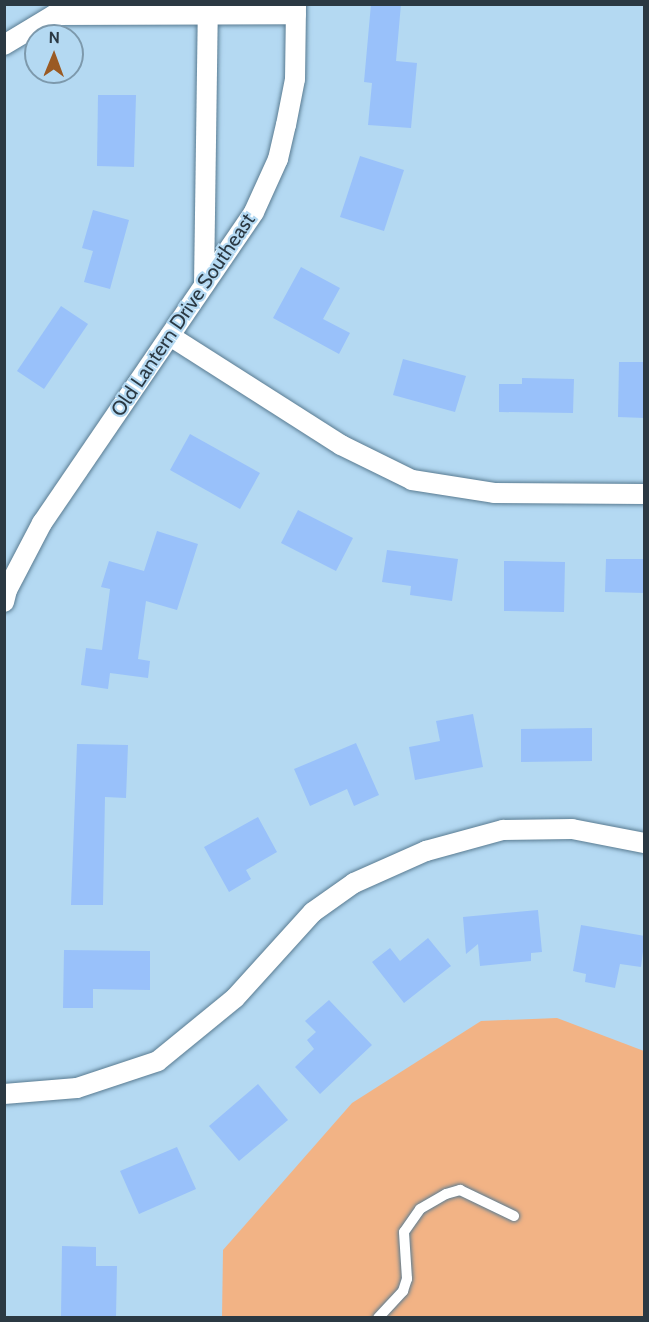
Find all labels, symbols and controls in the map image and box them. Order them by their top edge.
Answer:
north arrow [24,24,84,84]
text: N [48,28,60,47]
street label: Old Lantern Drive Southeast [106,209,260,421]

